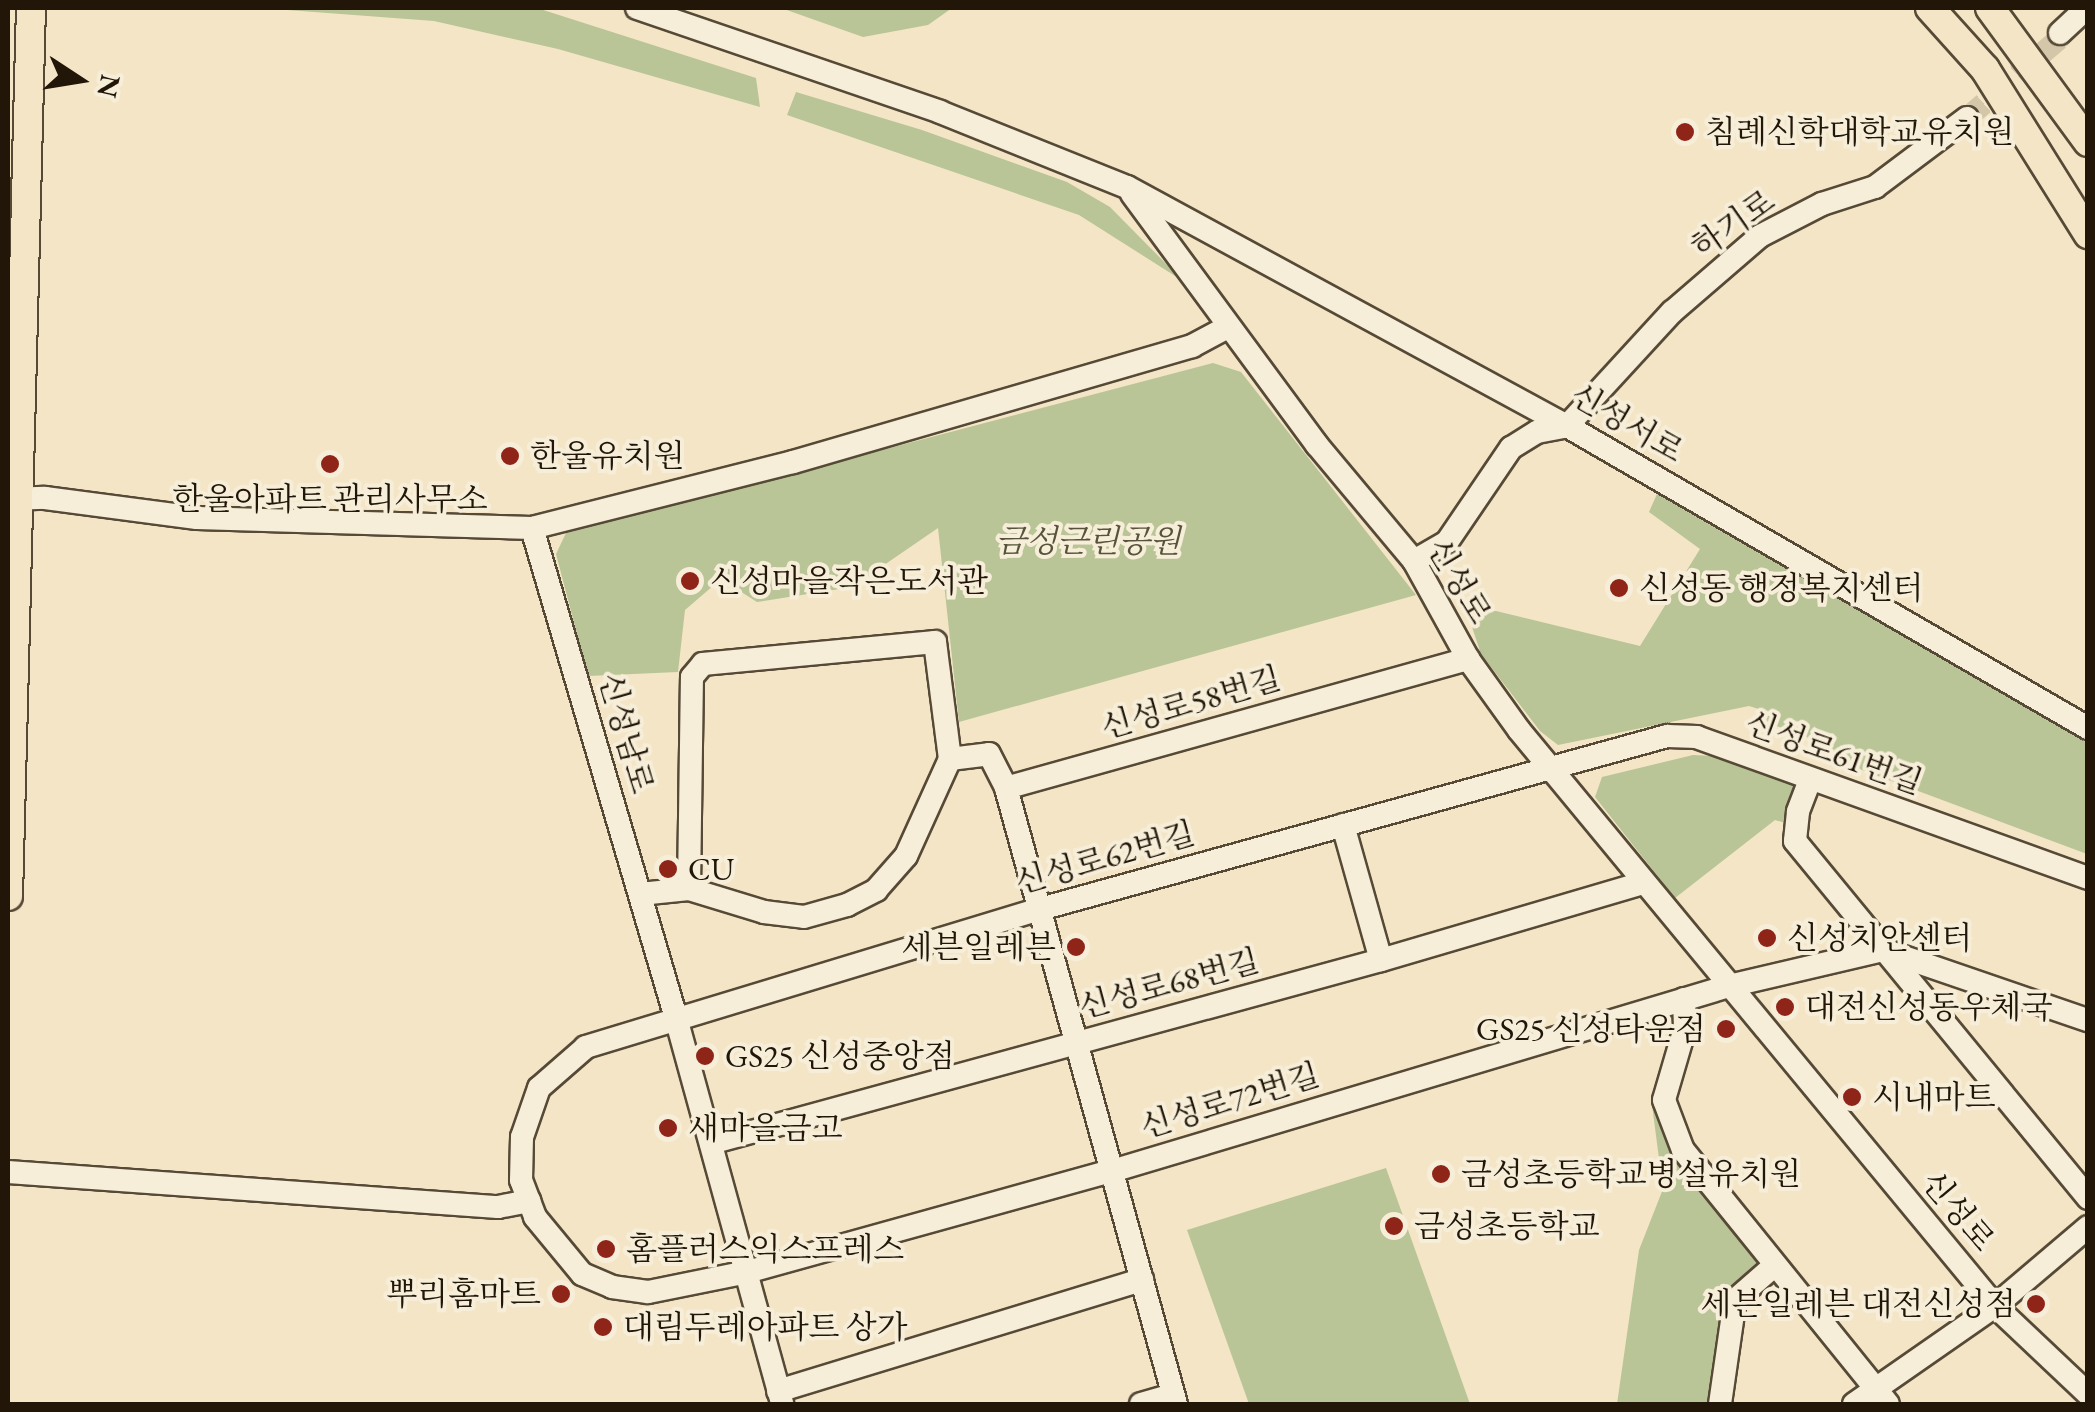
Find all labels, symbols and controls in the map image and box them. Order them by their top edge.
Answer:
north arrow [30,30,130,130]
text: N [89,71,129,101]
place label: 침례신학대학교유치원 [1705,113,2014,151]
marker: 침례신학대학교유치원 [1674,121,1696,143]
street label: 하기로 [1684,182,1782,266]
street label: 신성서로 [1564,375,1690,471]
place label: 한울유치원 [530,437,685,475]
marker: 한울유치원 [499,445,521,467]
marker: 한울아파트 관리사무소 [319,453,341,475]
place label: 한울아파트 관리사무소 [172,480,488,518]
park label: 금성근린공원 [995,522,1181,560]
street label: 신성로 [1419,531,1499,631]
place label: 신성마을작은도서관 [710,562,988,600]
place label: 신성동 행정복지센터 [1639,569,1924,607]
marker: 신성마을작은도서관 [679,570,701,592]
marker: 신성동 행정복지센터 [1608,577,1630,599]
street label: 신성로58번길 [1097,659,1285,747]
street label: 신성남로 [591,668,661,798]
street label: 신성로61번길 [1740,703,1928,803]
street label: 신성로62번길 [1011,814,1199,902]
place label: CU [688,850,734,888]
marker: CU [657,858,679,880]
place label: 신성치안센터 [1787,919,1972,957]
marker: 신성치안센터 [1756,927,1778,949]
place label: 세븐일레븐 [901,928,1056,966]
marker: 세븐일레븐 [1065,936,1087,958]
street label: 신성로68번길 [1075,941,1263,1027]
place label: 대전신성동우체국 [1805,988,2052,1026]
marker: 대전신성동우체국 [1774,996,1796,1018]
place label: GS25 신성타운점 [1476,1010,1706,1048]
marker: GS25 신성타운점 [1715,1018,1737,1040]
place label: GS25 신성중앙점 [725,1037,955,1075]
marker: GS25 신성중앙점 [694,1045,716,1067]
street label: 신성로72번길 [1136,1056,1324,1146]
place label: 시내마트 [1872,1078,1996,1116]
marker: 시내마트 [1841,1086,1863,1108]
place label: 새마을금고 [688,1109,843,1147]
marker: 새마을금고 [657,1117,679,1139]
place label: 금성초등학교병설유치원 [1461,1155,1801,1193]
marker: 금성초등학교병설유치원 [1430,1163,1452,1185]
street label: 신성로 [1913,1163,2003,1259]
place label: 금성초등학교 [1414,1207,1599,1245]
marker: 금성초등학교 [1383,1215,1405,1237]
place label: 홈플러스익스프레스 [626,1230,904,1268]
marker: 홈플러스익스프레스 [595,1238,617,1260]
place label: 뿌리홈마트 [386,1275,541,1313]
marker: 뿌리홈마트 [550,1283,572,1305]
place label: 세븐일레븐 대전신성점 [1700,1285,2016,1323]
marker: 세븐일레븐 대전신성점 [2025,1293,2047,1315]
place label: 대림두레아파트 상가 [623,1308,908,1346]
marker: 대림두레아파트 상가 [592,1316,614,1338]

